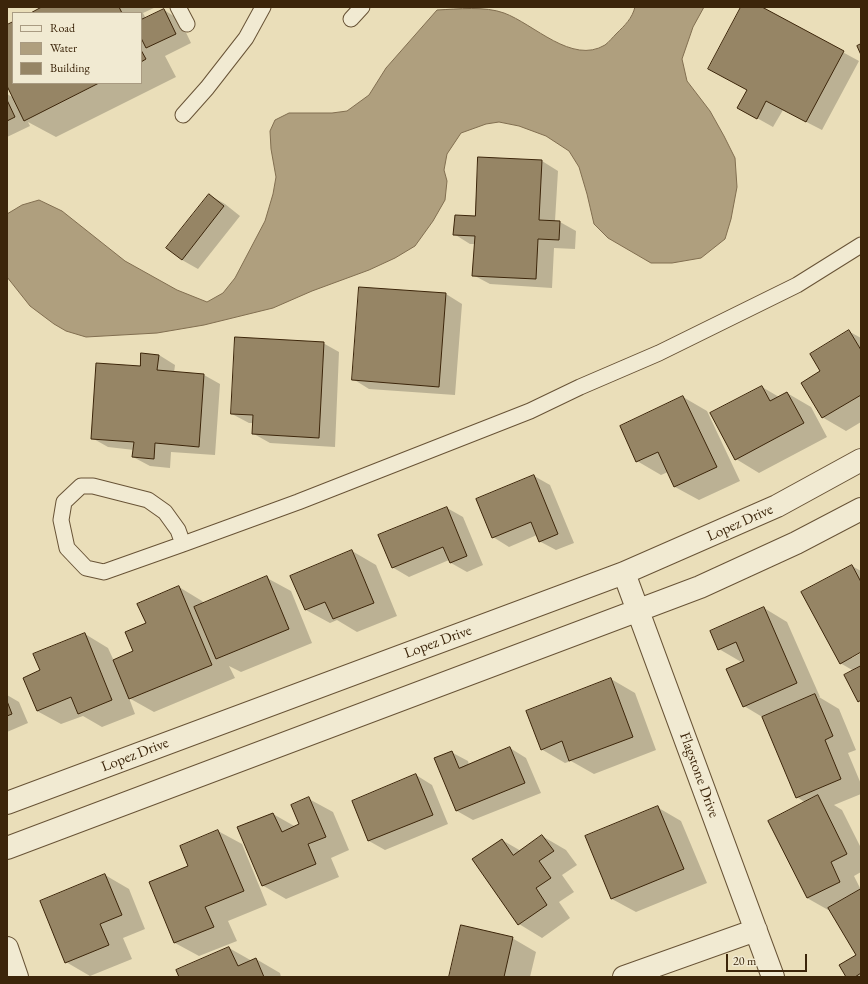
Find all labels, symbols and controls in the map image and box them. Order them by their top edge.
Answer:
legend [12,12,142,84]
text: Road [50,20,75,36]
text: Water [50,40,77,56]
text: Building [50,60,90,76]
street label: Lopez Drive [704,500,776,546]
street label: Lopez Drive [402,621,474,663]
street label: Flagstone Drive [675,730,723,820]
street label: Lopez Drive [99,734,171,776]
scale bar [728,946,809,972]
text: 20 m [733,953,756,969]

